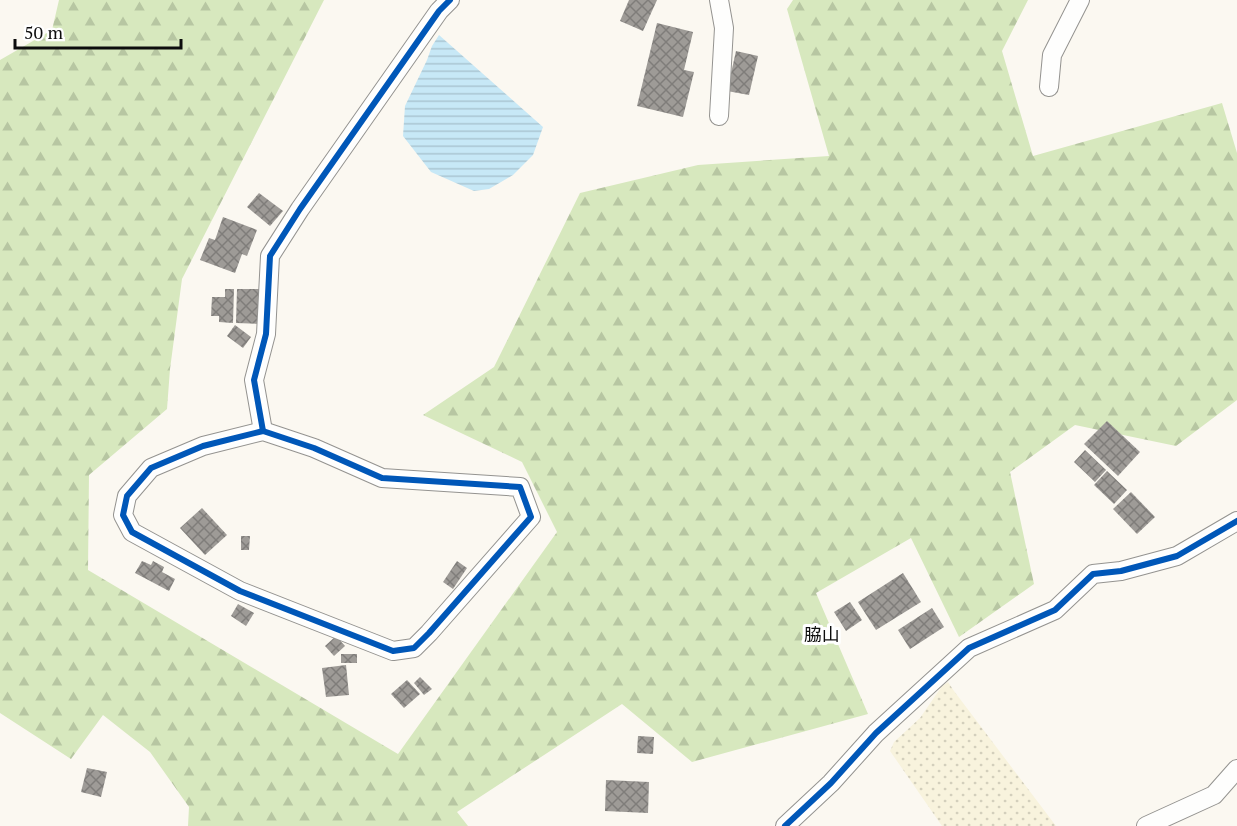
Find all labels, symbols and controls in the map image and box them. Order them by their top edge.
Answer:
scale bar [15,12,182,50]
text: 50 m [24,20,64,44]
district label: 脇山 [804,622,840,646]

